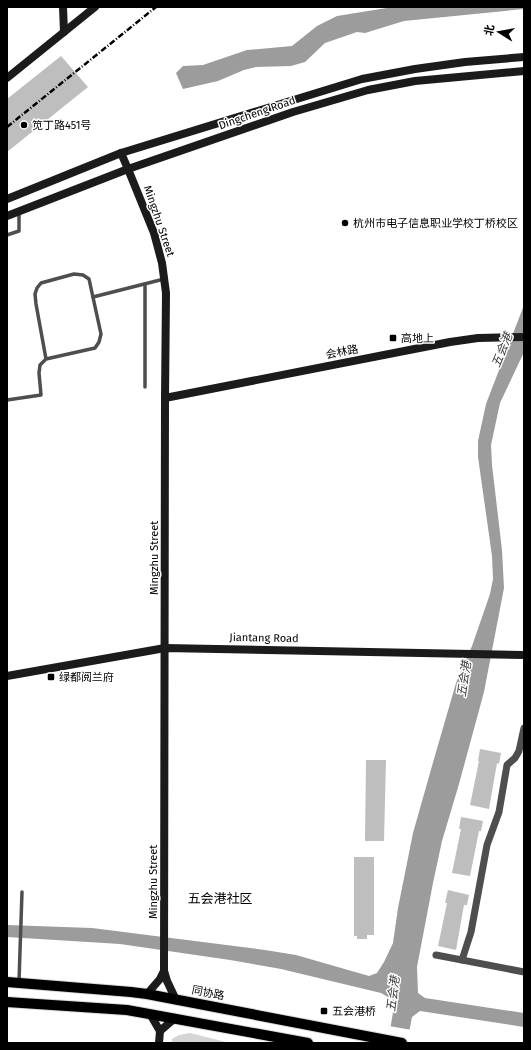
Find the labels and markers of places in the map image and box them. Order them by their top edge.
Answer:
place label: 笕丁路451号 [32,119,91,132]
marker: 笕丁路451号 [19,120,29,130]
place label: 杭州市电子信息职业学校丁桥校区 [353,217,518,230]
marker: 杭州市电子信息职业学校丁桥校区 [340,218,350,228]
place label: 高地上 [401,332,434,345]
marker: 高地上 [388,333,398,343]
place label: 绿都阅兰府 [59,671,114,684]
marker: 绿都阅兰府 [46,672,56,682]
place label: 五会港桥 [332,1005,376,1018]
marker: 五会港桥 [319,1006,329,1016]

